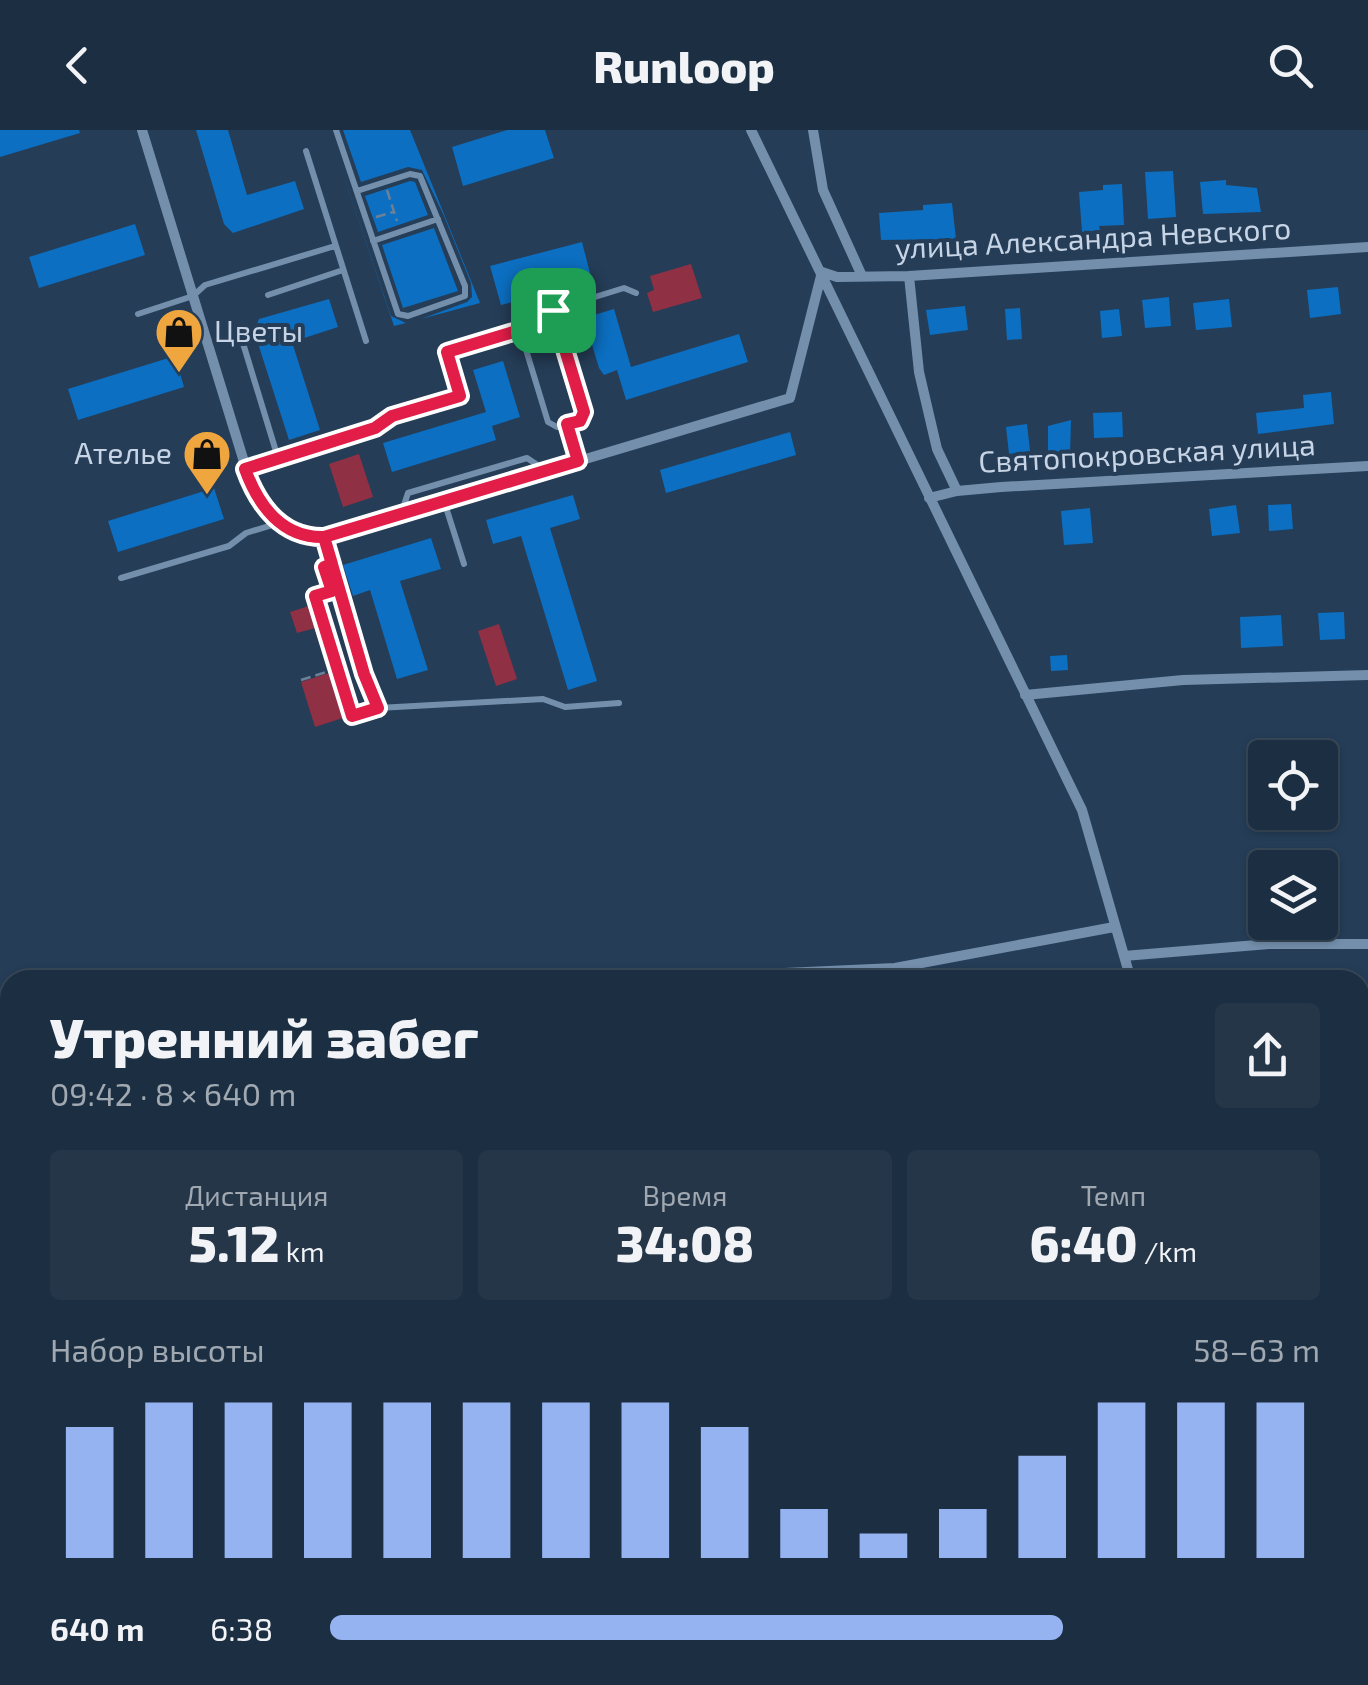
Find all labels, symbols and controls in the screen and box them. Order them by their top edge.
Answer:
icon: back [50,38,105,93]
text: Runloop [593,38,775,92]
icon: search [1263,38,1318,93]
street label: улица Александра Невского [894,209,1292,266]
pin [511,268,596,353]
icon: arrive [526,283,581,338]
shop icon: Цветы [153,306,205,374]
place label: Цветы [214,312,303,348]
street label: Святопокровская улица [977,425,1316,480]
shop icon: Ателье [181,428,233,496]
place label: Ателье [74,434,172,470]
map controls [1248,740,1338,940]
button: locate [1248,740,1338,830]
button: layers [1248,850,1338,940]
text: Утренний забег [50,1003,478,1069]
button: share [1215,1003,1320,1108]
text: 09:42 · 8 × 640 m [50,1074,296,1112]
text: Дистанция [185,1178,328,1212]
text: Время [643,1178,727,1212]
text: Темп [1081,1178,1146,1212]
text: 5.12 [189,1212,279,1272]
text: 34:08 [616,1212,754,1272]
text: 6:40 [1029,1212,1138,1272]
text: km [279,1234,324,1268]
text: /km [1138,1234,1197,1268]
text: Набор высоты [50,1330,265,1368]
text: 58–63 m [1193,1330,1320,1368]
text: 640 m [50,1609,145,1647]
text: 6:38 [210,1609,273,1647]

